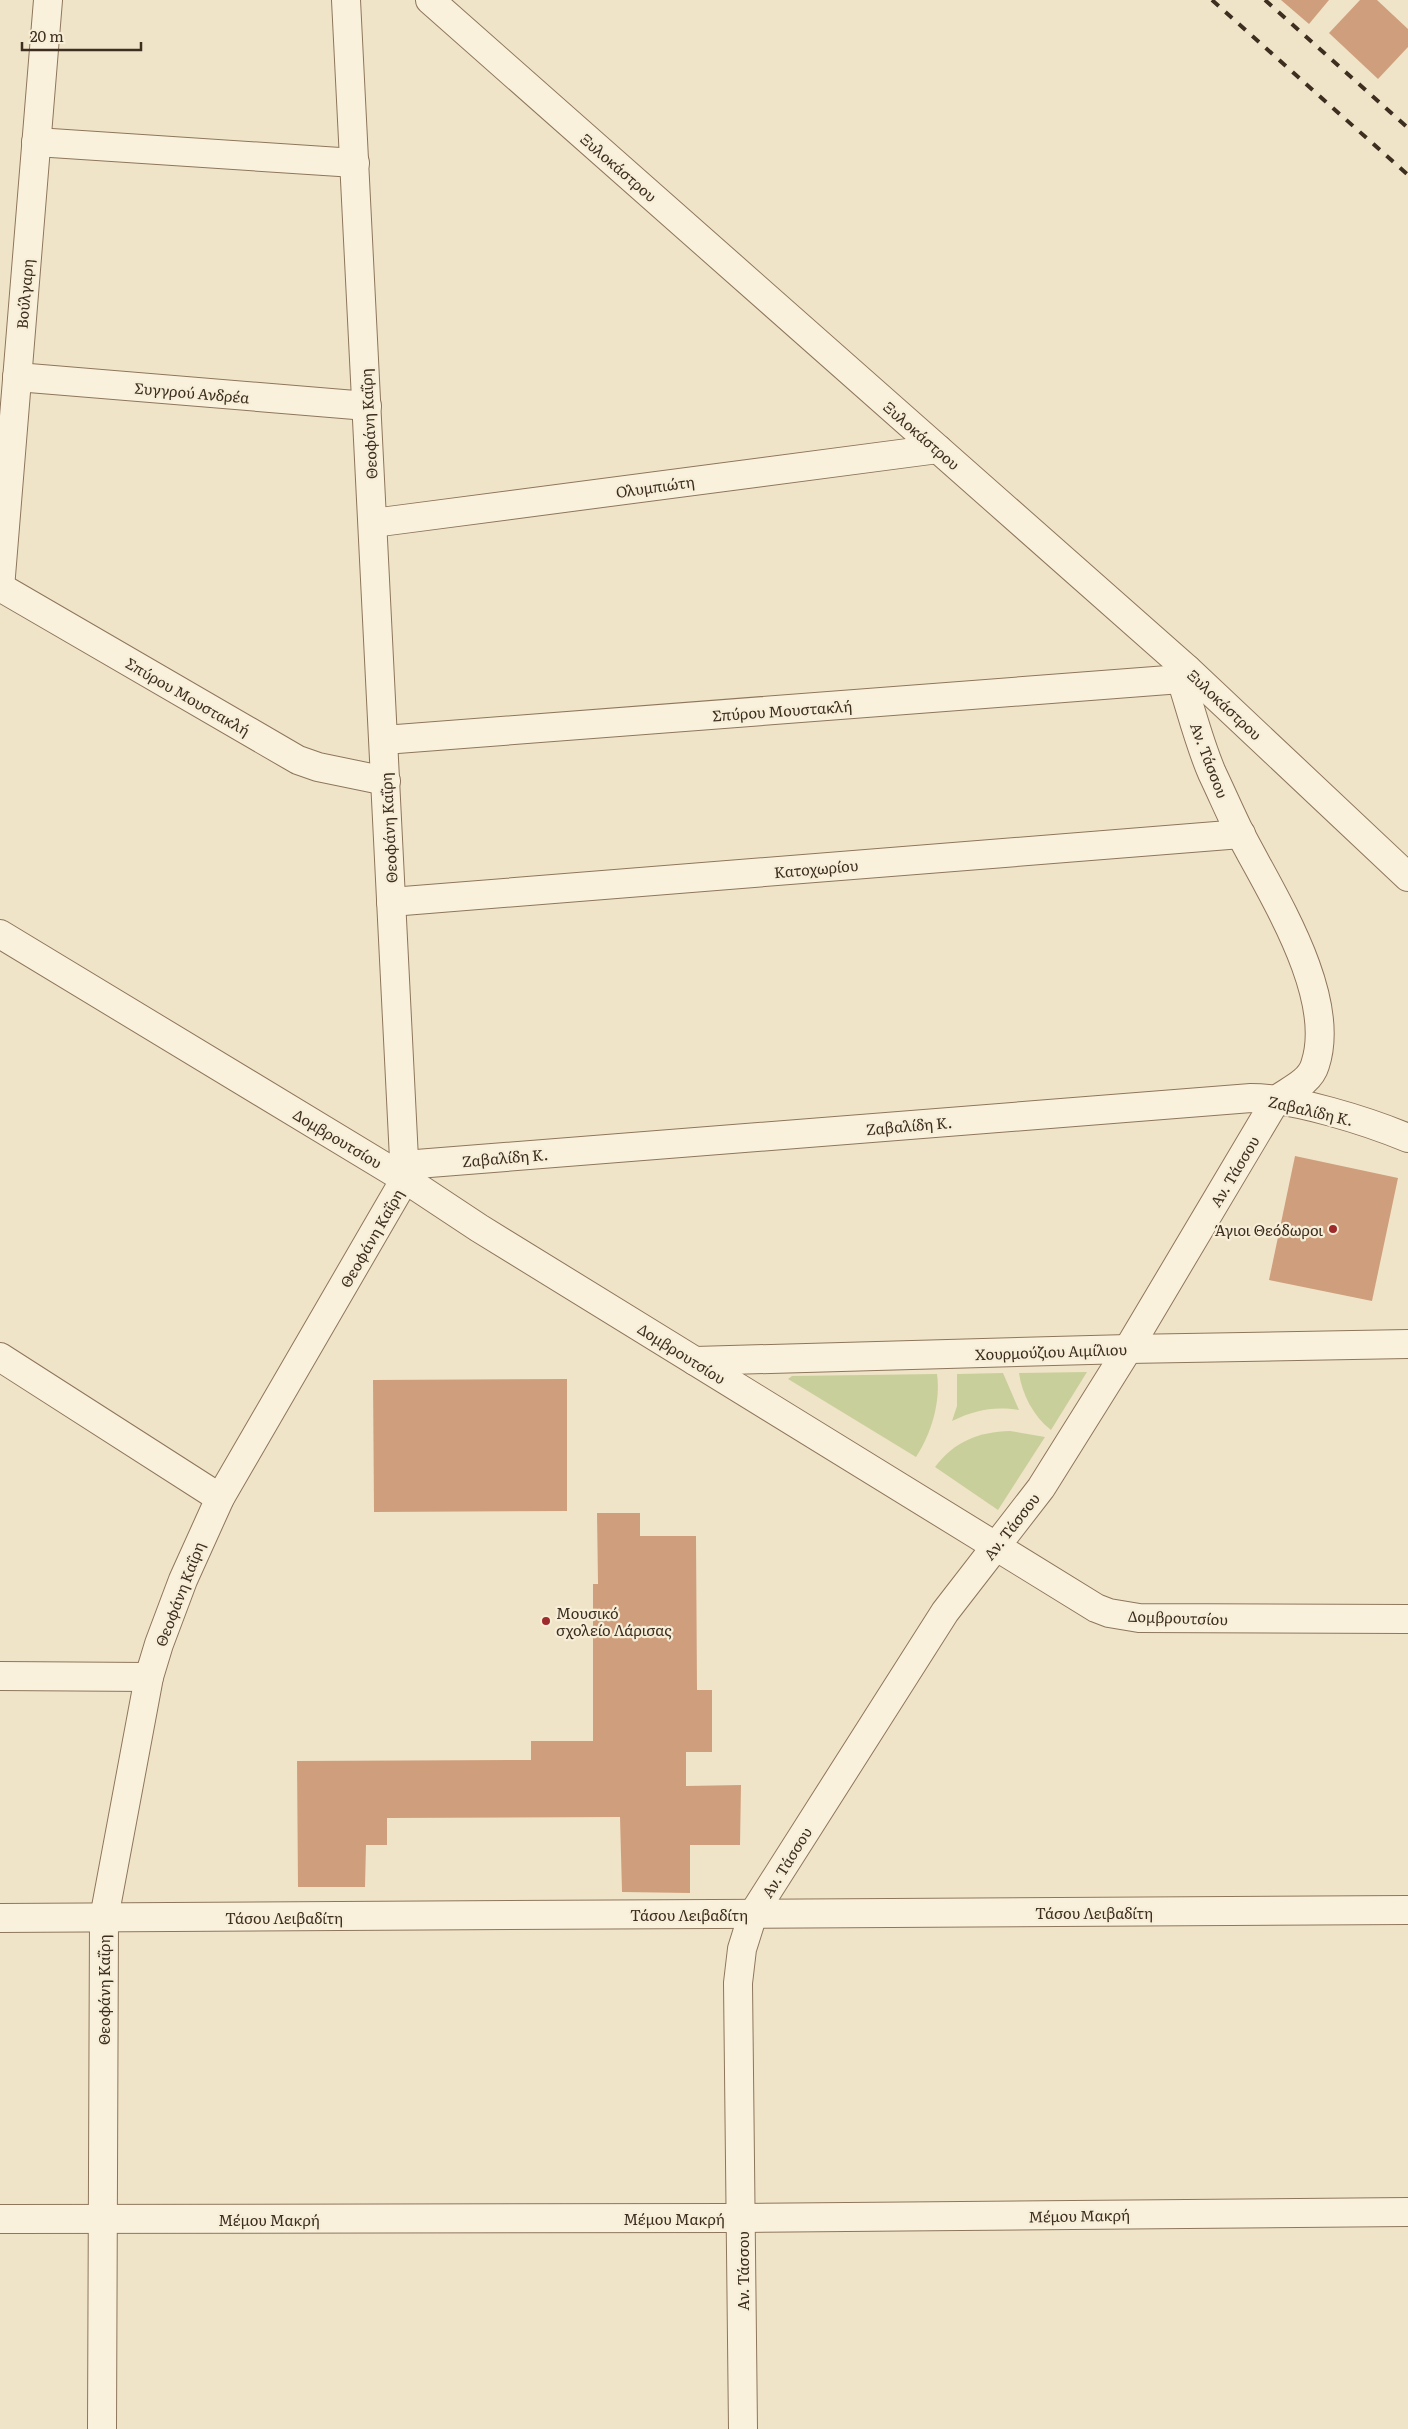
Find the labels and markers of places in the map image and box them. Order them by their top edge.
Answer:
place label: Άγιοι Θεόδωροι [1215,1218,1324,1241]
marker: Άγιοι Θεόδωροι [1327,1223,1339,1235]
place label: Μουσικό σχολείο Λάρισας [556,1601,672,1641]
marker: Μουσικό σχολείο Λάρισας [540,1615,552,1627]

